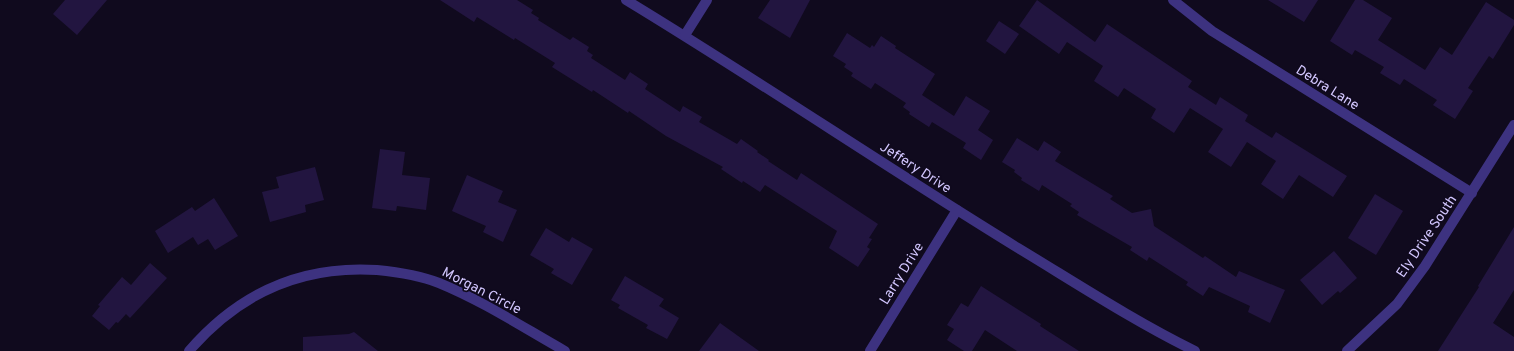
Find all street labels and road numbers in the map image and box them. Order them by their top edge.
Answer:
street label: Debra Lane [1292,62,1362,114]
street label: Jeffery Drive [876,139,954,198]
street label: Ely Drive South [1393,192,1461,281]
street label: Larry Drive [876,240,928,308]
street label: Morgan Circle [439,264,524,319]

